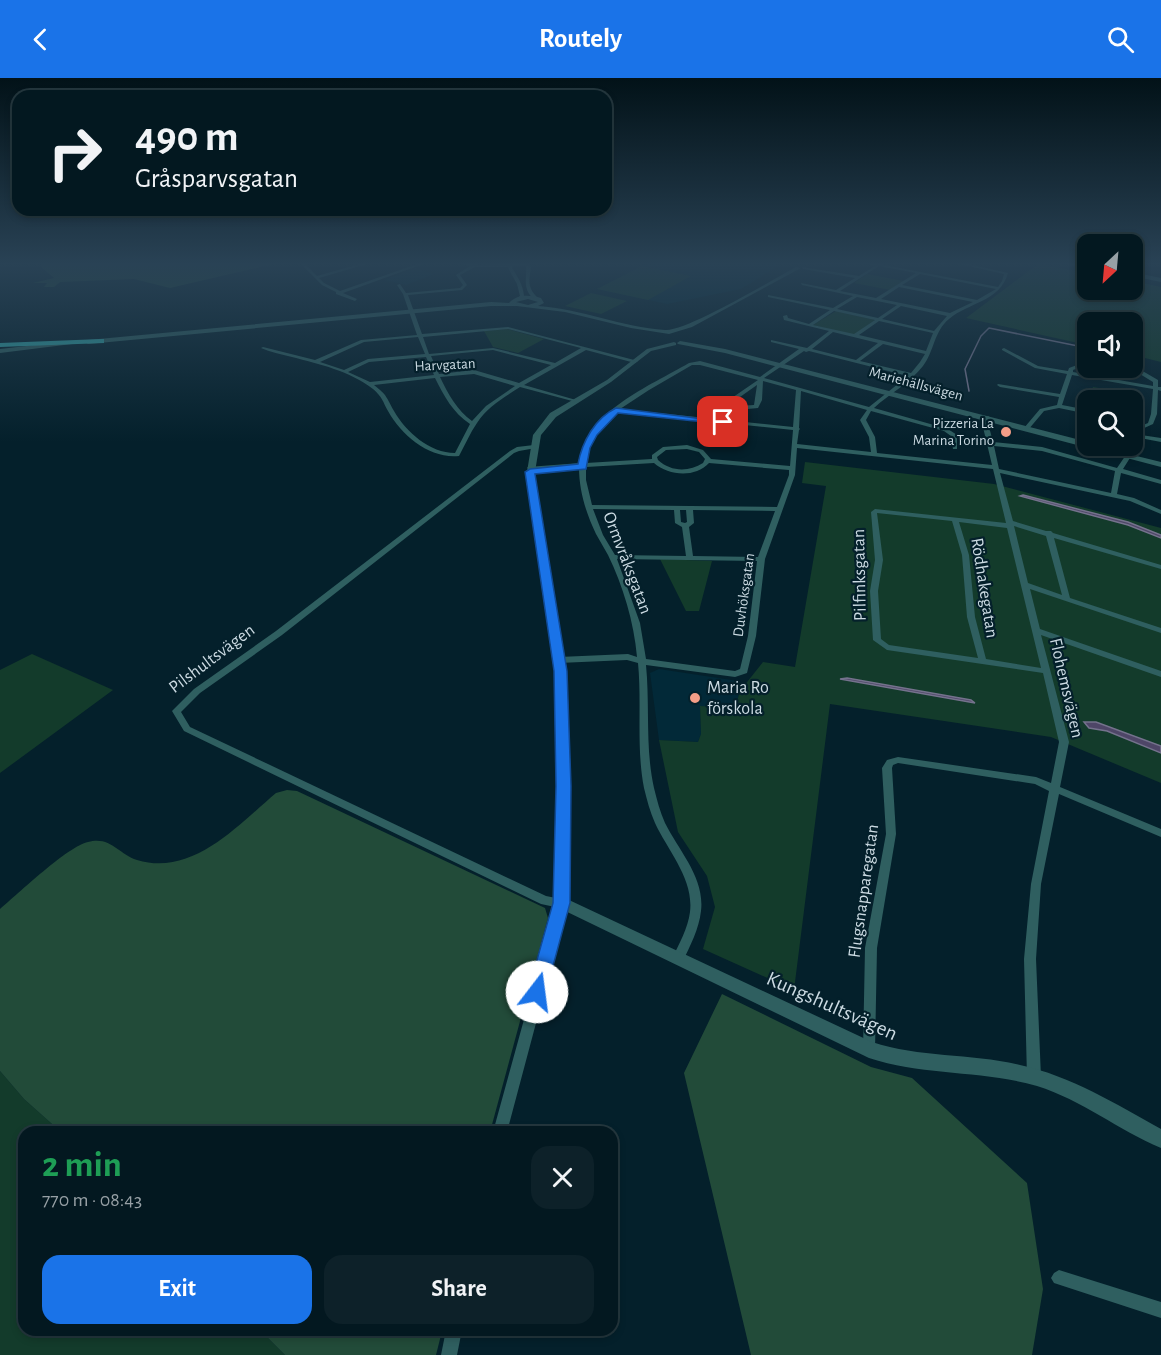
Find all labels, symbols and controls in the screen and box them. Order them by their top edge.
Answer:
icon: back [24,23,57,56]
icon: search [1104,23,1137,56]
text: Routely [539,25,622,52]
icon: right [36,114,114,192]
text: 490 m [135,116,239,158]
text: Gråsparvsgatan [135,165,298,192]
north arrow [1077,234,1143,300]
map controls [1077,234,1143,456]
button: sound [1077,312,1143,378]
street label: Harvgatan [414,356,476,374]
street label: Mariehällsvägen [867,364,965,404]
button: search [1077,390,1143,456]
pin [697,396,748,447]
icon: arrive [706,405,739,438]
place label: Pizzeria La Marina Torino [913,416,994,448]
marker: Pizzeria La Marina Torino [999,425,1013,439]
street label: Ormvråksgatan [599,509,655,617]
street label: Pilfinksgatan [850,529,870,621]
street label: Rödhakegatan [967,537,1001,639]
street label: Duvhöksgatan [731,552,757,638]
street label: Pilshultsvägen [166,621,258,697]
street label: Flohemsvägen [1046,636,1086,740]
place label: Maria Ro förskola [707,679,769,718]
marker: Maria Ro förskola [688,691,702,705]
street label: Flugsnapparegatan [846,823,882,959]
position arrow [505,960,569,1024]
street label: Kungshultsvägen [763,968,901,1044]
button: close [531,1146,594,1209]
text: 2 min [42,1147,122,1183]
text: 770 m · 08:43 [42,1190,142,1210]
button: Exit [42,1255,312,1324]
button: Share [324,1255,594,1324]

